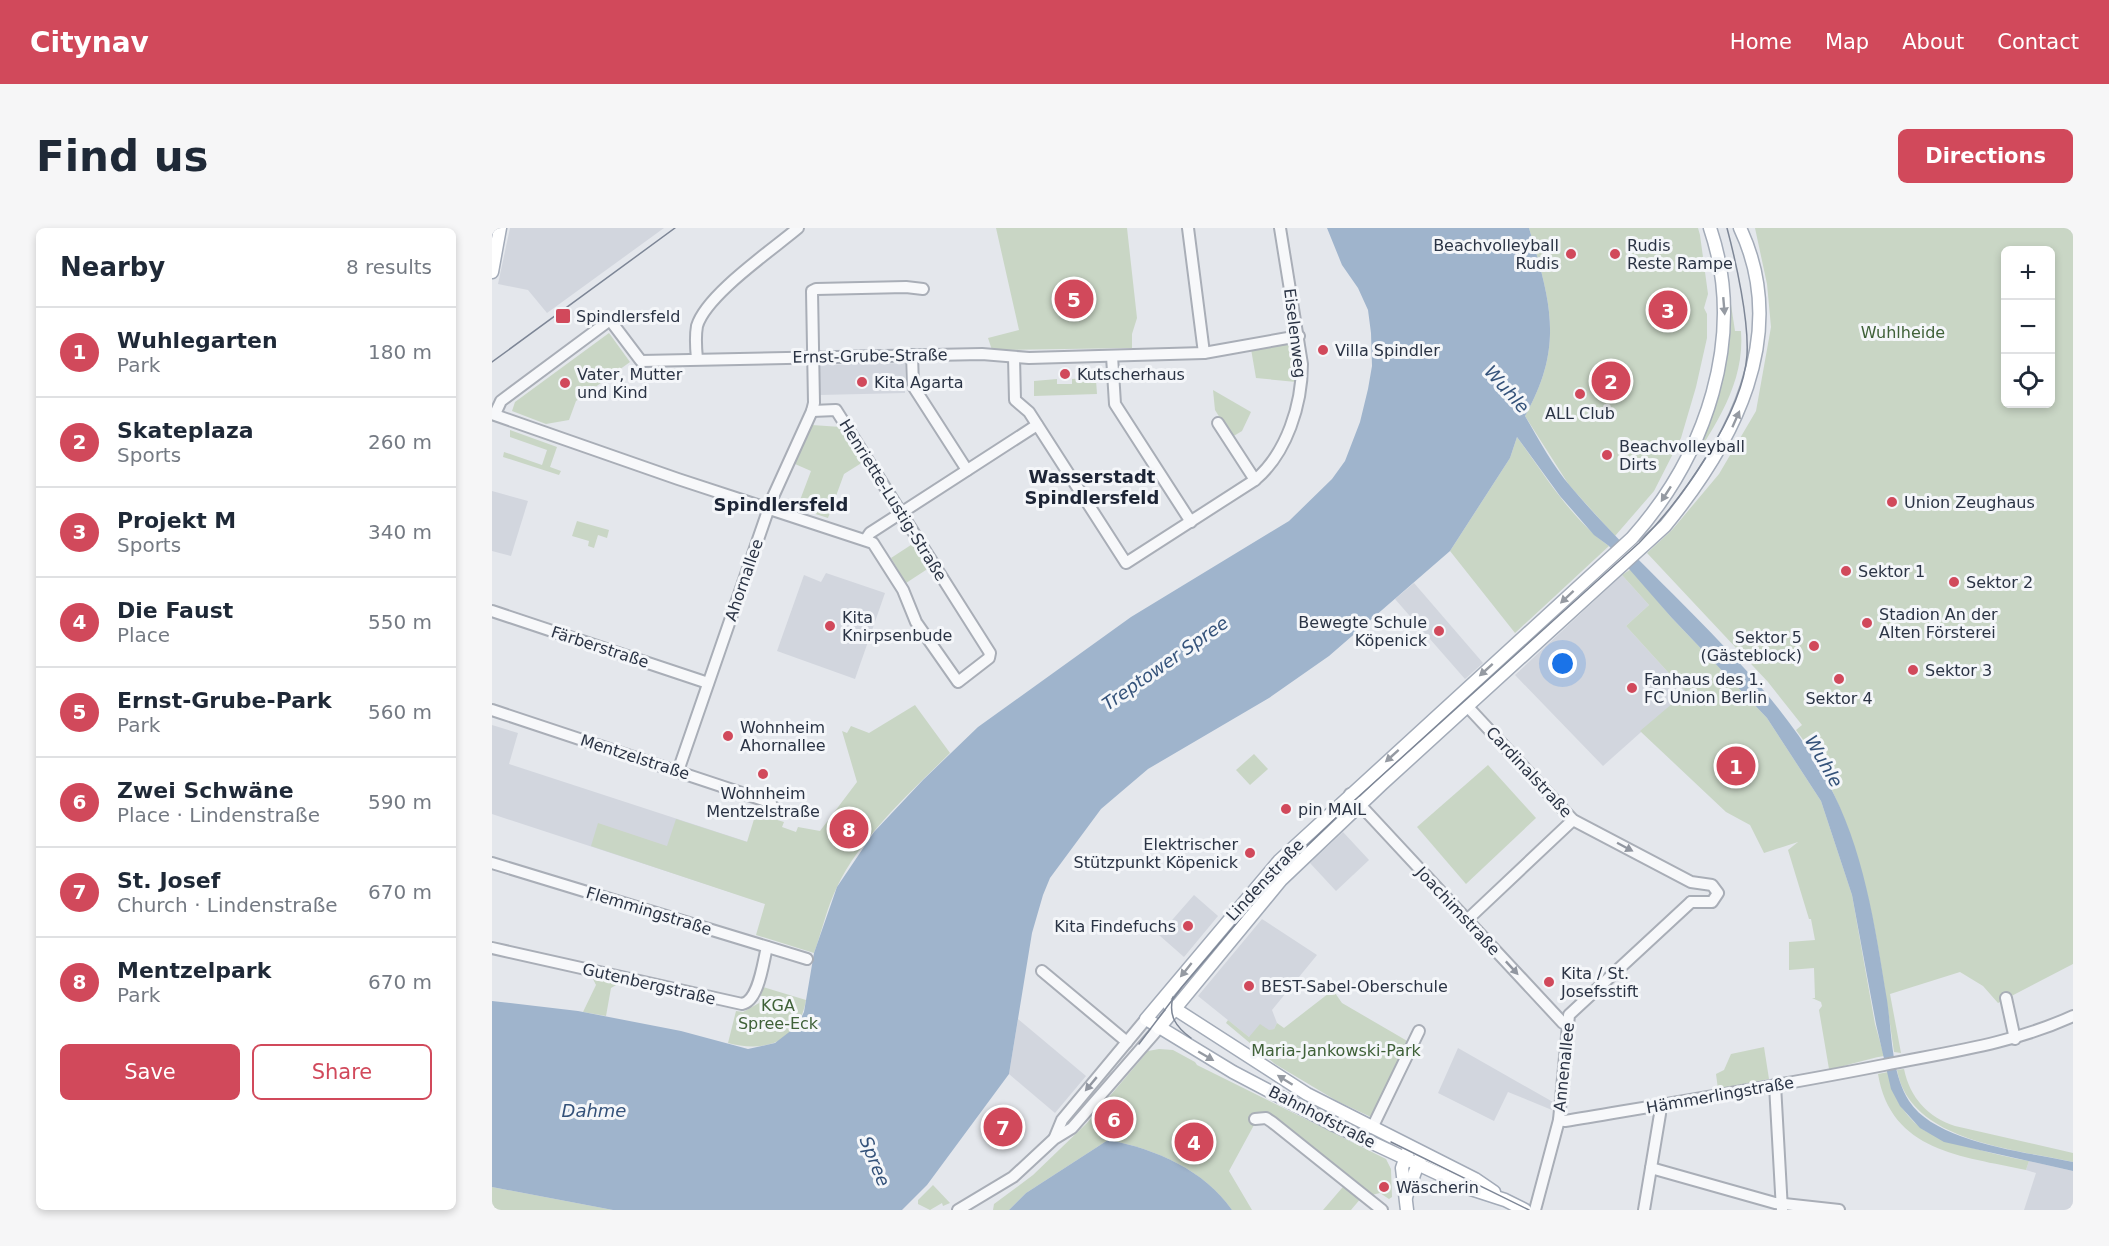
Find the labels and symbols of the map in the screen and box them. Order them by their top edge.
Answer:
place label: Beachvolleyball Rudis [1433,236,1559,273]
place label: Rudis Reste Rampe [1627,236,1733,273]
marker: Beachvolleyball Rudis [1564,247,1578,261]
marker: Rudis Reste Rampe [1608,247,1622,261]
pin: 5 [1054,276,1094,322]
street label: Eiselenweg [1280,287,1310,379]
pin: 3 [1648,288,1688,332]
one-way arrow [1719,296,1728,315]
marker: Spindlersfeld [554,307,572,325]
place label: Spindlersfeld [576,307,680,326]
park label: Wuhlheide [1861,323,1945,342]
place label: Villa Spindler [1335,341,1440,360]
marker: Villa Spindler [1316,343,1330,357]
street label: Ernst-Grube-Straße [792,345,948,367]
pin: 2 [1592,358,1630,404]
water label: Wuhle [1480,361,1534,417]
place label: Vater, Mutter und Kind [577,365,683,402]
place label: Kutscherhaus [1077,365,1185,384]
marker: Kutscherhaus [1058,367,1072,381]
place label: Kita Agarta [874,373,964,392]
marker: Kita Agarta [855,375,869,389]
marker: Vater, Mutter und Kind [558,376,572,390]
marker: ALL Club [1573,387,1587,401]
place label: ALL Club [1545,404,1615,423]
one-way arrow [1731,410,1741,428]
street label: Henriette-Lustig-Straße [835,415,951,585]
place label: Beachvolleyball Dirts [1619,437,1745,474]
marker: Beachvolleyball Dirts [1600,448,1614,462]
district label: Wasserstadt Spindlersfeld [1025,466,1159,508]
one-way arrow [1660,486,1672,502]
place label: Union Zeughaus [1904,493,2035,512]
district label: Spindlersfeld [714,494,848,515]
marker: Union Zeughaus [1885,495,1899,509]
street label: Ahornallee [721,536,767,624]
place label: Sektor 1 [1858,562,1925,581]
marker: Sektor 1 [1839,564,1853,578]
place label: Sektor 2 [1966,573,2033,592]
marker: Sektor 2 [1947,575,1961,589]
one-way arrow [1559,590,1574,604]
place label: Stadion An der Alten Försterei [1879,605,1998,642]
place label: Kita Knirpsenbude [842,608,952,645]
water label: Treptower Spree [1098,612,1232,714]
place label: Bewegte Schule Köpenick [1298,613,1428,650]
marker: Stadion An der Alten Försterei [1860,616,1874,630]
marker: Kita Knirpsenbude [823,619,837,633]
street label: Färberstraße [549,622,651,672]
marker: Bewegte Schule Köpenick [1432,624,1446,638]
place label: Sektor 5 (Gästeblock) [1700,628,1802,665]
marker: Sektor 5 (Gästeblock) [1807,639,1821,653]
your location [1548,649,1577,678]
place label: Sektor 3 [1925,661,1992,680]
one-way arrow [1479,663,1494,676]
marker: Sektor 3 [1906,663,1920,677]
place label: Fanhaus des 1. FC Union Berlin [1644,670,1767,707]
marker: Sektor 4 [1832,672,1846,686]
marker: Fanhaus des 1. FC Union Berlin [1625,681,1639,695]
place label: Sektor 4 [1805,689,1873,708]
place label: Wohnheim Ahornallee [740,718,826,755]
street label: Cardinalstraße [1482,723,1576,821]
marker: Wohnheim Ahornallee [721,729,735,743]
street label: Mentzelstraße [578,730,692,784]
water label: Wuhle [1801,731,1847,791]
pin: 1 [1716,744,1756,788]
one-way arrow [1384,749,1399,763]
marker: Wohnheim Mentzelstraße [756,767,770,781]
place label: Wohnheim Mentzelstraße [706,784,820,821]
place label: pin MAIL [1298,800,1366,819]
marker: pin MAIL [1279,802,1293,816]
pin: 8 [830,806,868,852]
place label: Elektrischer Stützpunkt Köpenick [1074,835,1239,872]
street label: Lindenstraße [1222,835,1308,925]
one-way arrow [1617,842,1634,852]
marker: Elektrischer Stützpunkt Köpenick [1243,846,1257,860]
street label: Joachimstraße [1411,862,1504,959]
street label: Flemmingstraße [584,883,714,939]
place label: Kita Findefuchs [1054,917,1176,936]
marker: Kita Findefuchs [1181,919,1195,933]
street label: Gutenbergstraße [581,959,717,1009]
one-way arrow [1505,961,1519,976]
one-way arrow [1180,962,1193,977]
place label: Kita / St. Josefsstift [1560,964,1638,1001]
marker: Kita / St. Josefsstift [1542,975,1556,989]
place label: BEST-Sabel-Oberschule [1261,977,1448,996]
marker: BEST-Sabel-Oberschule [1242,979,1256,993]
park label: KGA Spree-Eck [738,996,819,1033]
street label: Annenallee [1550,1021,1578,1113]
park label: Maria-Jankowski-Park [1251,1041,1422,1060]
one-way arrow [1198,1051,1215,1061]
street label: Hämmerlingstraße [1645,1073,1795,1117]
one-way arrow [1277,1074,1293,1085]
one-way arrow [1085,1076,1098,1092]
street label: Bahnhofstraße [1265,1082,1379,1152]
pin: 6 [1094,1096,1134,1142]
water label: Dahme [562,1100,626,1121]
pin: 7 [984,1104,1022,1150]
pin: 4 [1174,1120,1214,1164]
water label: Spree [855,1133,895,1189]
place label: Wäscherin [1396,1178,1479,1197]
marker: Wäscherin [1377,1180,1391,1194]

